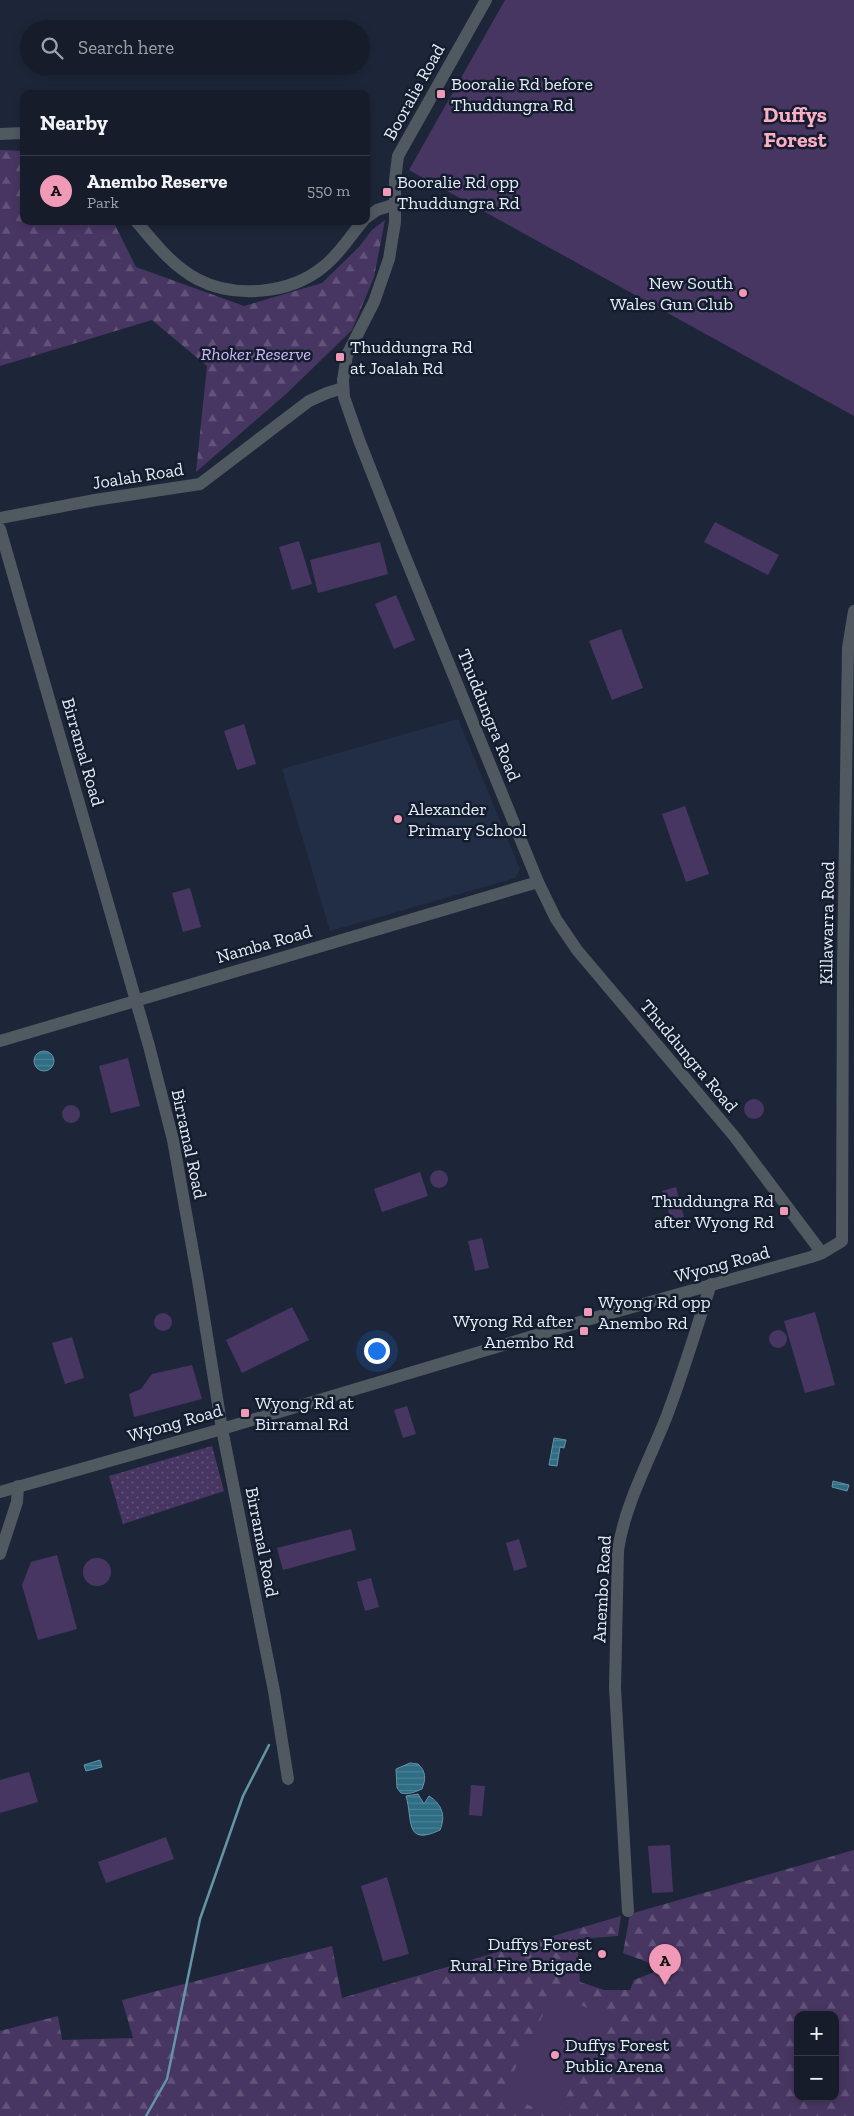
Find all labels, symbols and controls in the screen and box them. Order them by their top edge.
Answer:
search box [20,20,370,75]
icon: search [38,34,66,62]
text: Search here [78,36,174,59]
street label: Booralie Road [379,40,450,144]
place label: Booralie Rd before Thuddungra Rd [451,73,593,116]
marker: Booralie Rd before Thuddungra Rd [435,88,447,100]
district label: Duffys Forest [763,101,827,153]
text: Nearby [40,110,108,135]
text: Anembo Reserve [87,170,227,193]
place label: Booralie Rd opp Thuddungra Rd [397,171,520,214]
text: A [51,181,62,200]
text: 550 m [307,181,350,200]
marker: Booralie Rd opp Thuddungra Rd [381,186,393,198]
text: Park [87,193,119,212]
place label: New South Wales Gun Club [610,272,733,315]
marker: New South Wales Gun Club [737,287,749,299]
place label: Thuddungra Rd at Joalah Rd [350,336,473,379]
park label: Rhoker Reserve [201,343,311,365]
marker: Thuddungra Rd at Joalah Rd [334,351,346,363]
street label: Joalah Road [91,458,185,494]
street label: Thuddungra Road [452,646,526,784]
street label: Birramal Road [57,695,109,809]
place label: Alexander Primary School [408,798,527,841]
marker: Alexander Primary School [392,813,404,825]
street label: Killawarra Road [815,861,839,985]
street label: Namba Road [214,920,314,968]
street label: Thuddungra Road [635,995,743,1117]
street label: Birramal Road [167,1087,211,1201]
place label: Thuddungra Rd after Wyong Rd [651,1190,774,1233]
marker: Thuddungra Rd after Wyong Rd [778,1205,790,1217]
street label: Wyong Road [672,1241,772,1287]
place label: Wyong Rd opp Anembo Rd [598,1291,711,1334]
marker: Wyong Rd opp Anembo Rd [582,1306,594,1318]
place label: Wyong Rd after Anembo Rd [453,1310,574,1353]
marker: Wyong Rd after Anembo Rd [578,1325,590,1337]
your location [364,1338,390,1364]
place label: Wyong Rd at Birramal Rd [255,1392,354,1435]
street label: Wyong Road [125,1399,225,1447]
marker: Wyong Rd at Birramal Rd [239,1407,251,1419]
street label: Birramal Road [241,1485,283,1599]
street label: Anembo Road [588,1535,616,1643]
place label: Duffys Forest Rural Fire Brigade [450,1933,592,1976]
pin: A [649,1944,681,1985]
marker: Duffys Forest Rural Fire Brigade [596,1948,608,1960]
map controls [794,2011,839,2101]
button: + [794,2011,839,2056]
place label: Duffys Forest Public Arena [565,2034,670,2077]
marker: Duffys Forest Public Arena [549,2049,561,2061]
button: − [794,2056,839,2101]

